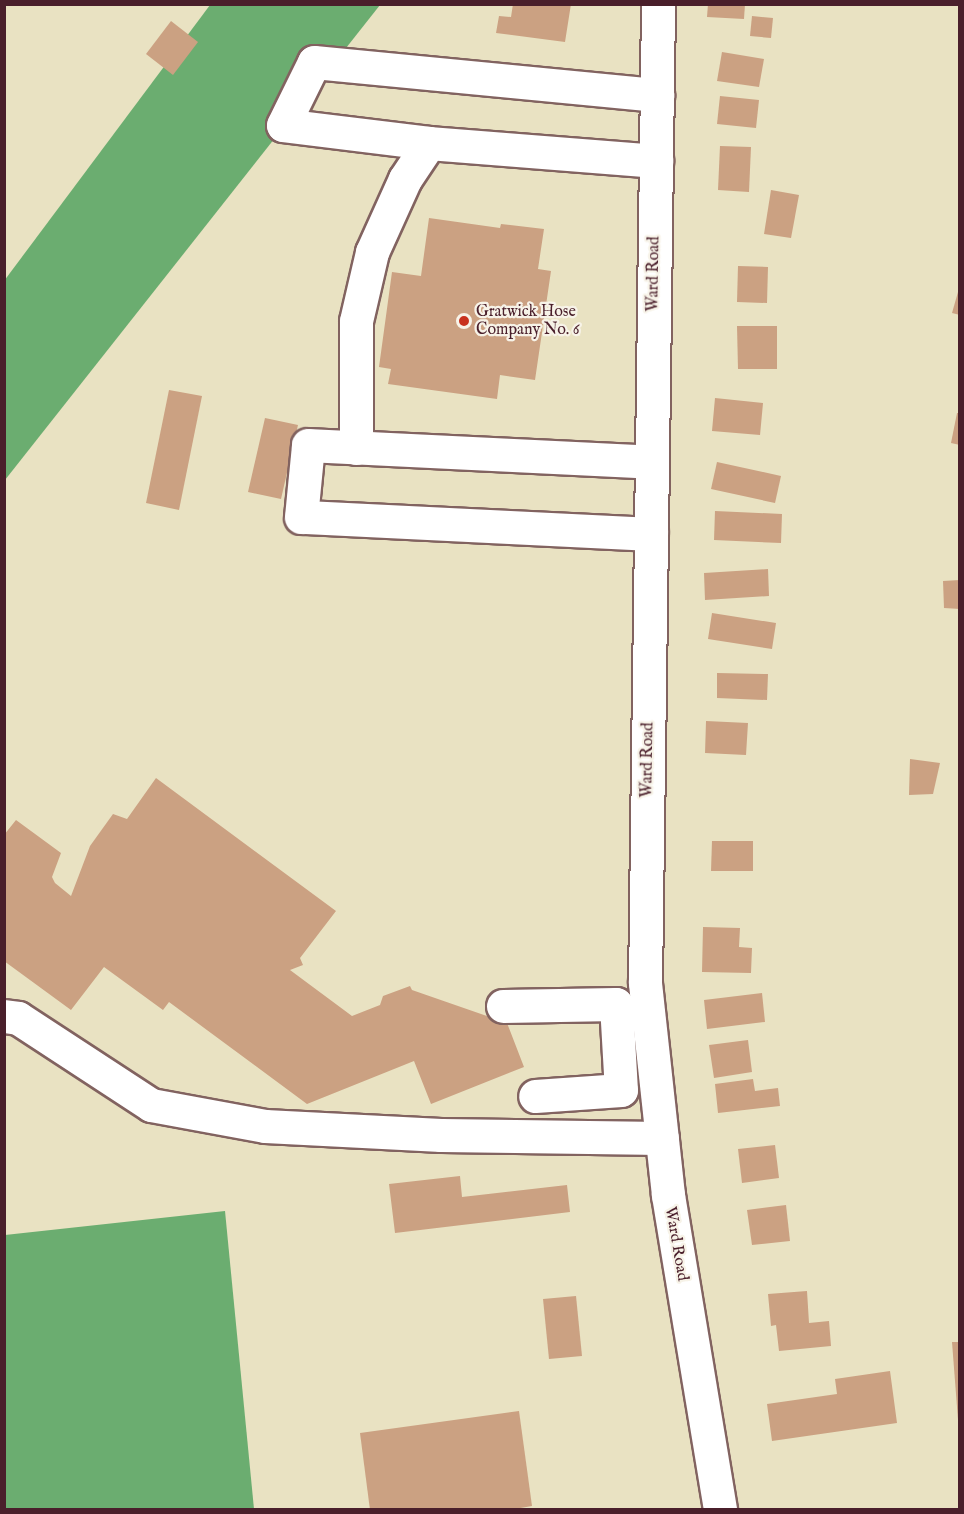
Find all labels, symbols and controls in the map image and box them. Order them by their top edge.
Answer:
street label: Ward Road [644,236,664,312]
place label: Gratwick Hose Company No. 6 [476,302,579,340]
marker: Gratwick Hose Company No. 6 [457,314,471,328]
street label: Ward Road [638,722,658,798]
street label: Ward Road [660,1205,692,1283]

